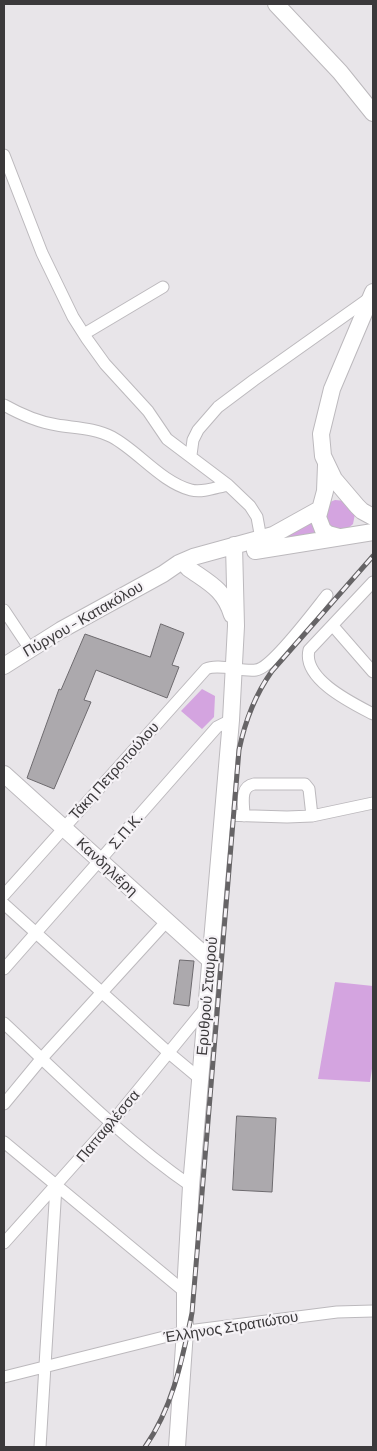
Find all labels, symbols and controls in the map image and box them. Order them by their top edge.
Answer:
street label: Πύργου - Κατακόλου [20,577,146,661]
street label: Τάκη Πετροπούλου [65,718,163,824]
street label: Σ.Π.Κ. [105,809,147,853]
street label: Κανδηλιέρη [73,834,141,900]
street label: Ερυθρού Σταυρού [193,936,221,1056]
street label: Παπαφλέσσα [73,1086,143,1166]
street label: Έλληνος Στρατιώτου [162,1307,300,1347]

